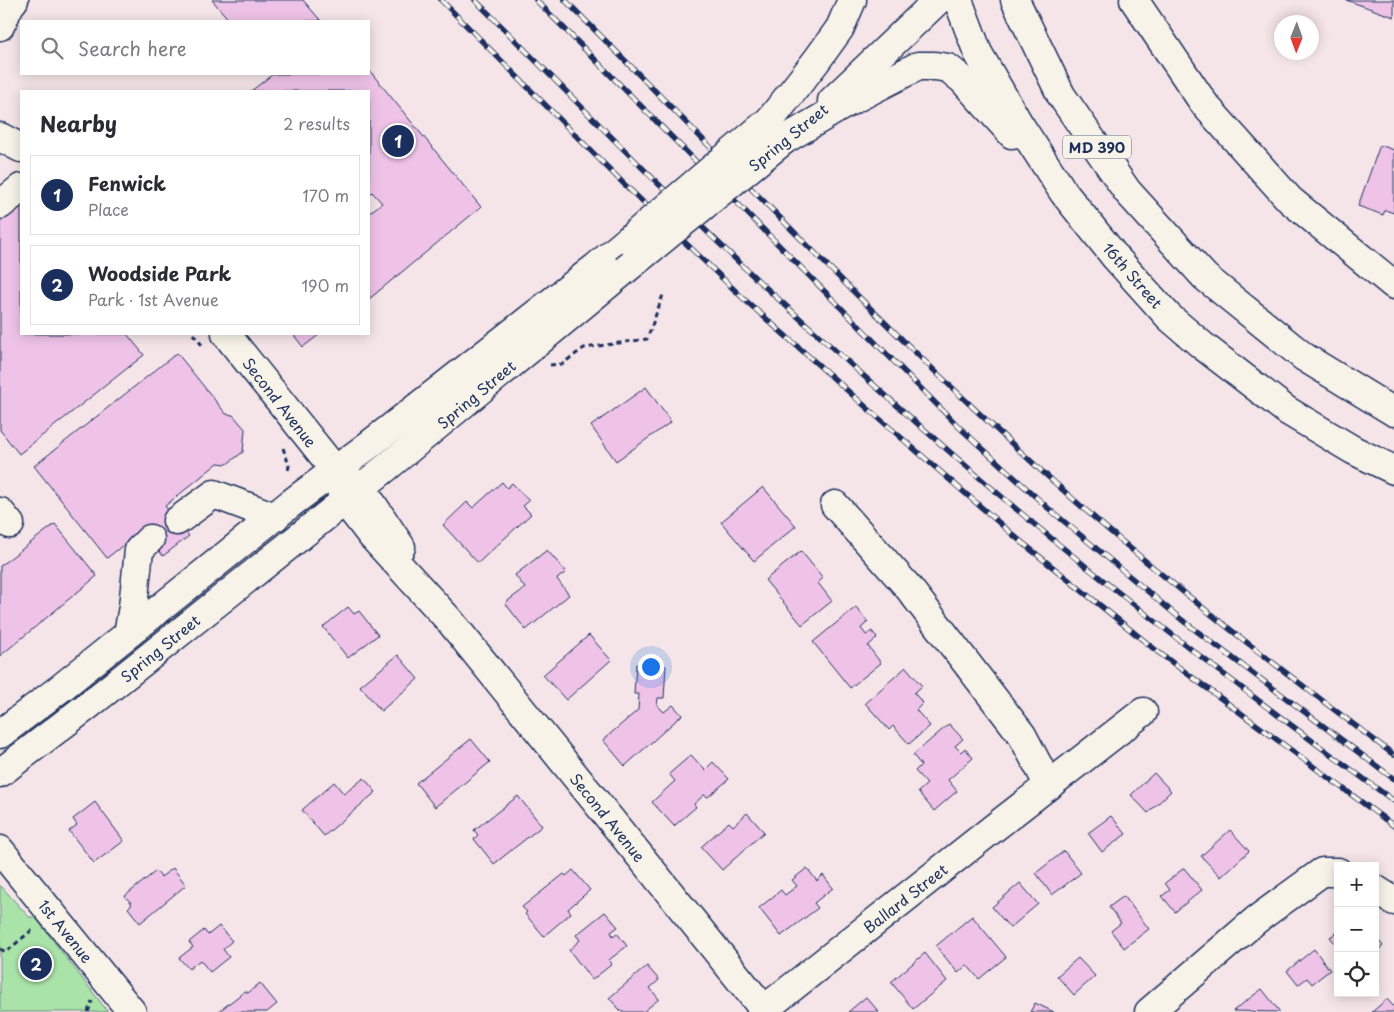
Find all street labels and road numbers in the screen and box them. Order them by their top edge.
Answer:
street label: Spring Street [743,98,833,176]
road number: MD 390 [1063,136,1131,158]
street label: 16th Street [1098,237,1168,313]
street label: Second Avenue [238,352,322,452]
street label: Spring Street [432,354,520,434]
street label: Spring Street [115,609,205,687]
street label: Second Avenue [565,768,651,866]
street label: Ballard Street [858,858,952,938]
street label: 1st Avenue [33,894,99,968]

